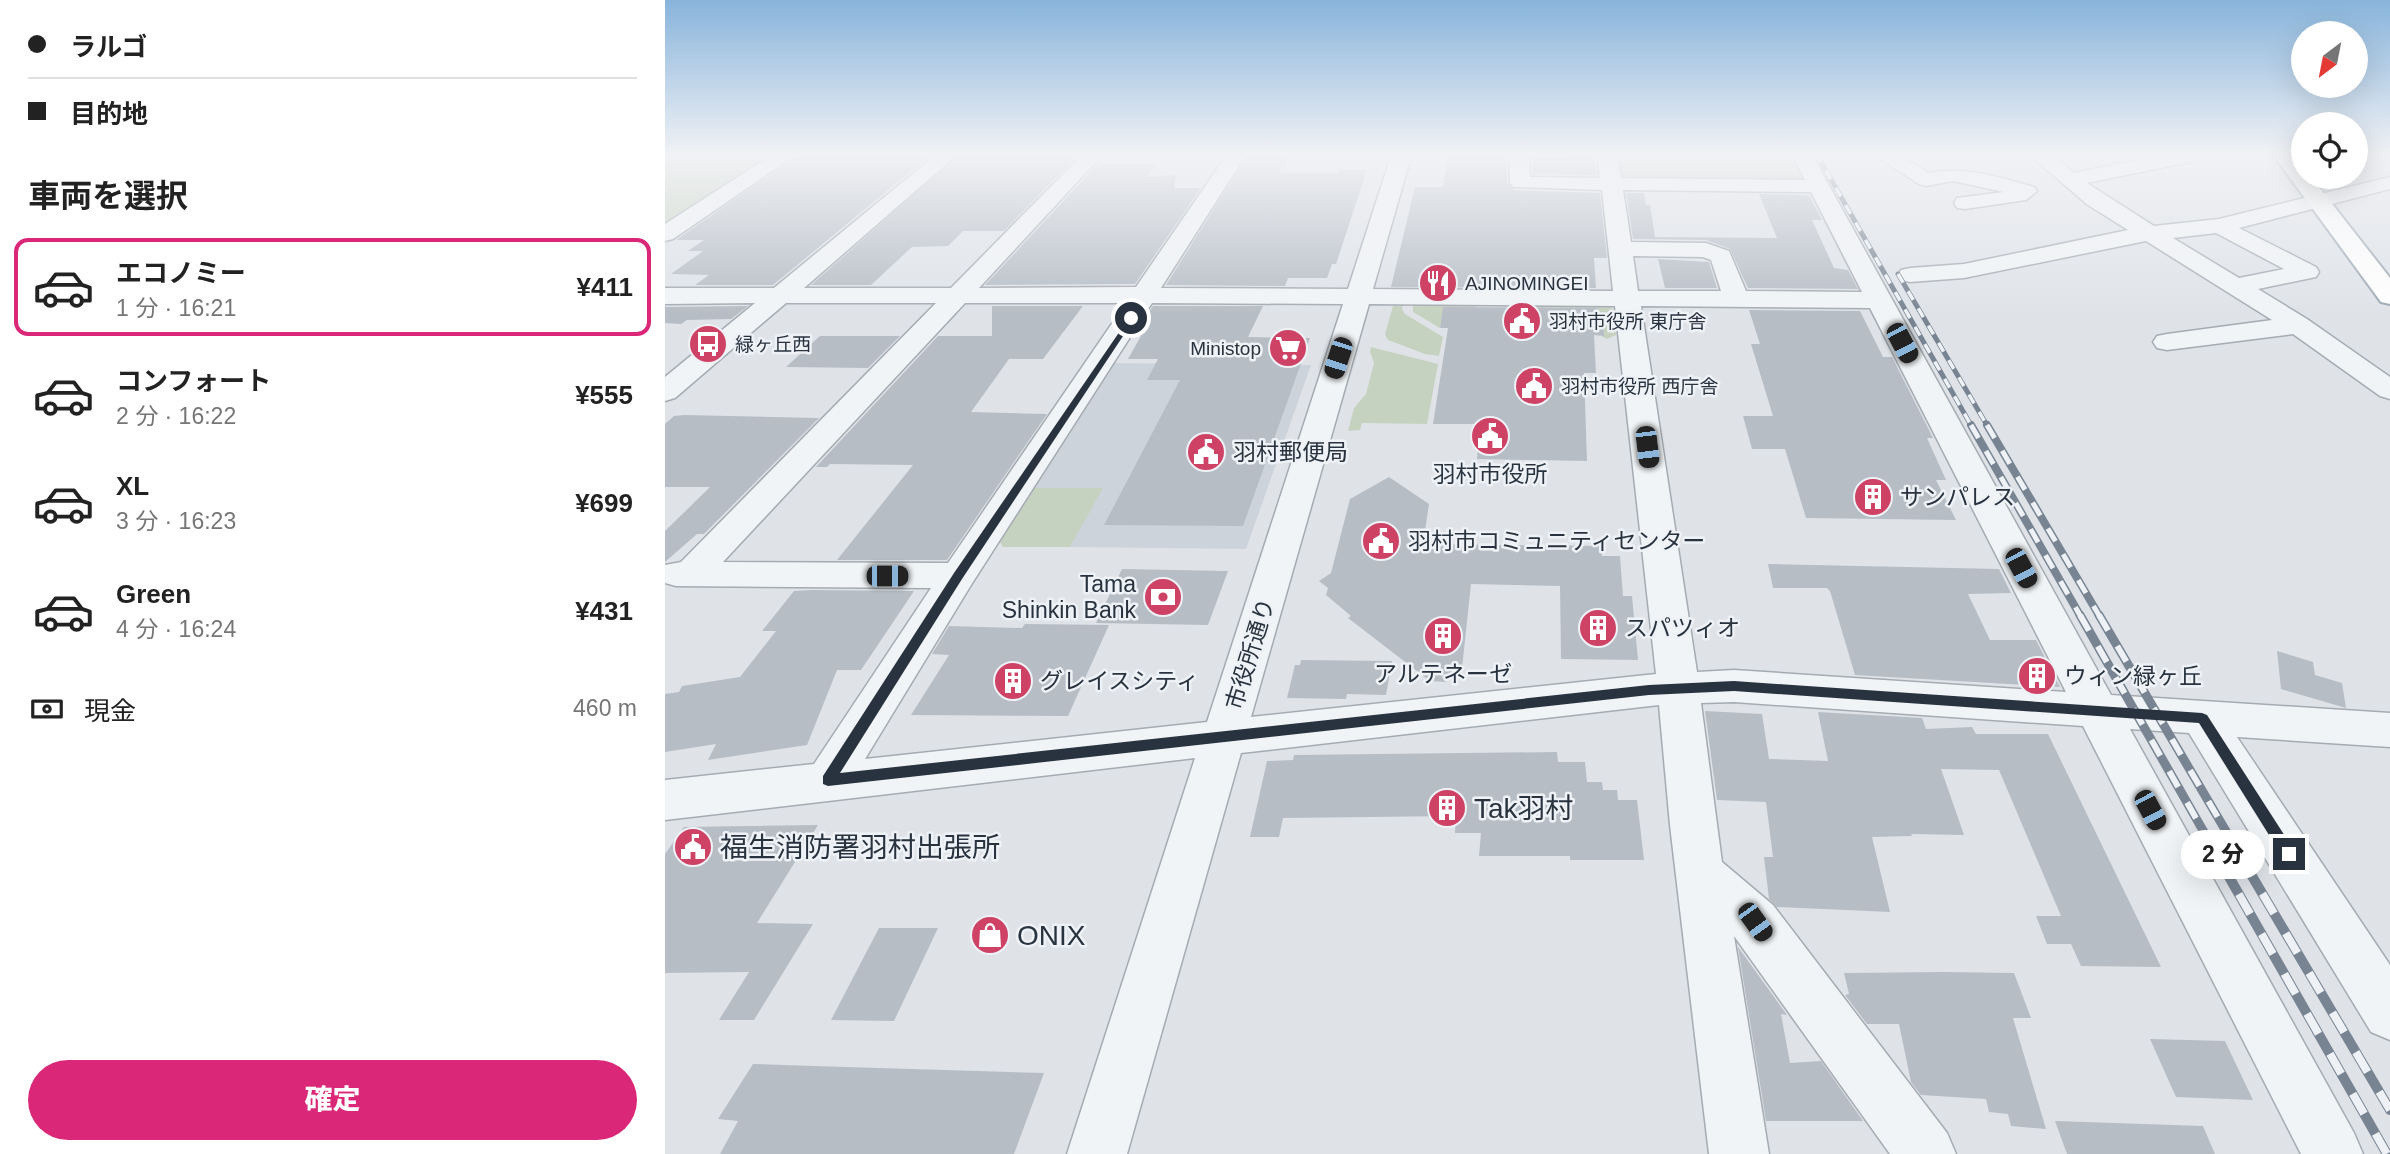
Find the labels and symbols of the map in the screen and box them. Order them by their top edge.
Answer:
north arrow [2291,21,2368,98]
restaurant icon: AJINOMINGEI [1417,262,1459,304]
place label: AJINOMINGEI [1465,273,1589,294]
public building icon: 羽村市役所 東庁舎 [1501,300,1543,342]
route start [1115,302,1147,334]
place label: 羽村市役所 東庁舎 [1549,311,1706,332]
car [1883,320,1922,366]
bus stop icon: 緑ヶ丘西 [687,323,729,365]
supermarket icon: Ministop [1267,327,1309,369]
place label: 緑ヶ丘西 [735,334,811,355]
car [1322,335,1355,381]
place label: Ministop [1190,338,1261,359]
public building icon: 羽村市役所 西庁舎 [1513,365,1555,407]
place label: 羽村市役所 西庁舎 [1561,376,1718,397]
public building icon: 羽村市役所 [1469,415,1511,457]
car [1635,425,1660,469]
public building icon: 羽村郵便局 [1185,431,1227,473]
place label: 羽村郵便局 [1233,439,1348,465]
place label: 羽村市役所 [1433,461,1548,487]
building icon: サンパレス [1852,476,1894,518]
place label: サンパレス [1900,484,2015,510]
public building icon: 羽村市コミュニティセンター [1360,520,1402,562]
place label: 羽村市コミュニティセンター [1408,528,1706,554]
car [2002,545,2041,591]
car [867,566,909,587]
place label: Tama Shinkin Bank [1002,571,1136,623]
bank icon: Tama Shinkin Bank [1142,576,1184,618]
street label: 市役所通り [1221,595,1279,713]
building icon: スパツィオ [1577,607,1619,649]
building icon: アルテネーゼ [1422,615,1464,657]
place label: スパツィオ [1625,615,1740,641]
building icon: ウィン緑ヶ丘 [2016,655,2058,697]
building icon: グレイスシティ [992,660,1034,702]
place label: アルテネーゼ [1374,661,1512,687]
place label: ウィン緑ヶ丘 [2064,663,2202,689]
place label: グレイスシティ [1040,668,1199,694]
building icon: Tak羽村 [1426,787,1468,829]
car [2131,787,2170,833]
place label: Tak羽村 [1474,793,1574,824]
public building icon: 福生消防署羽村出張所 [672,826,714,868]
callout: 2 分 [2181,830,2265,878]
place label: 福生消防署羽村出張所 [720,832,1000,863]
route end [2273,838,2305,870]
car [1735,899,1776,945]
shop icon: ONIX [969,914,1011,956]
place label: ONIX [1017,920,1086,951]

